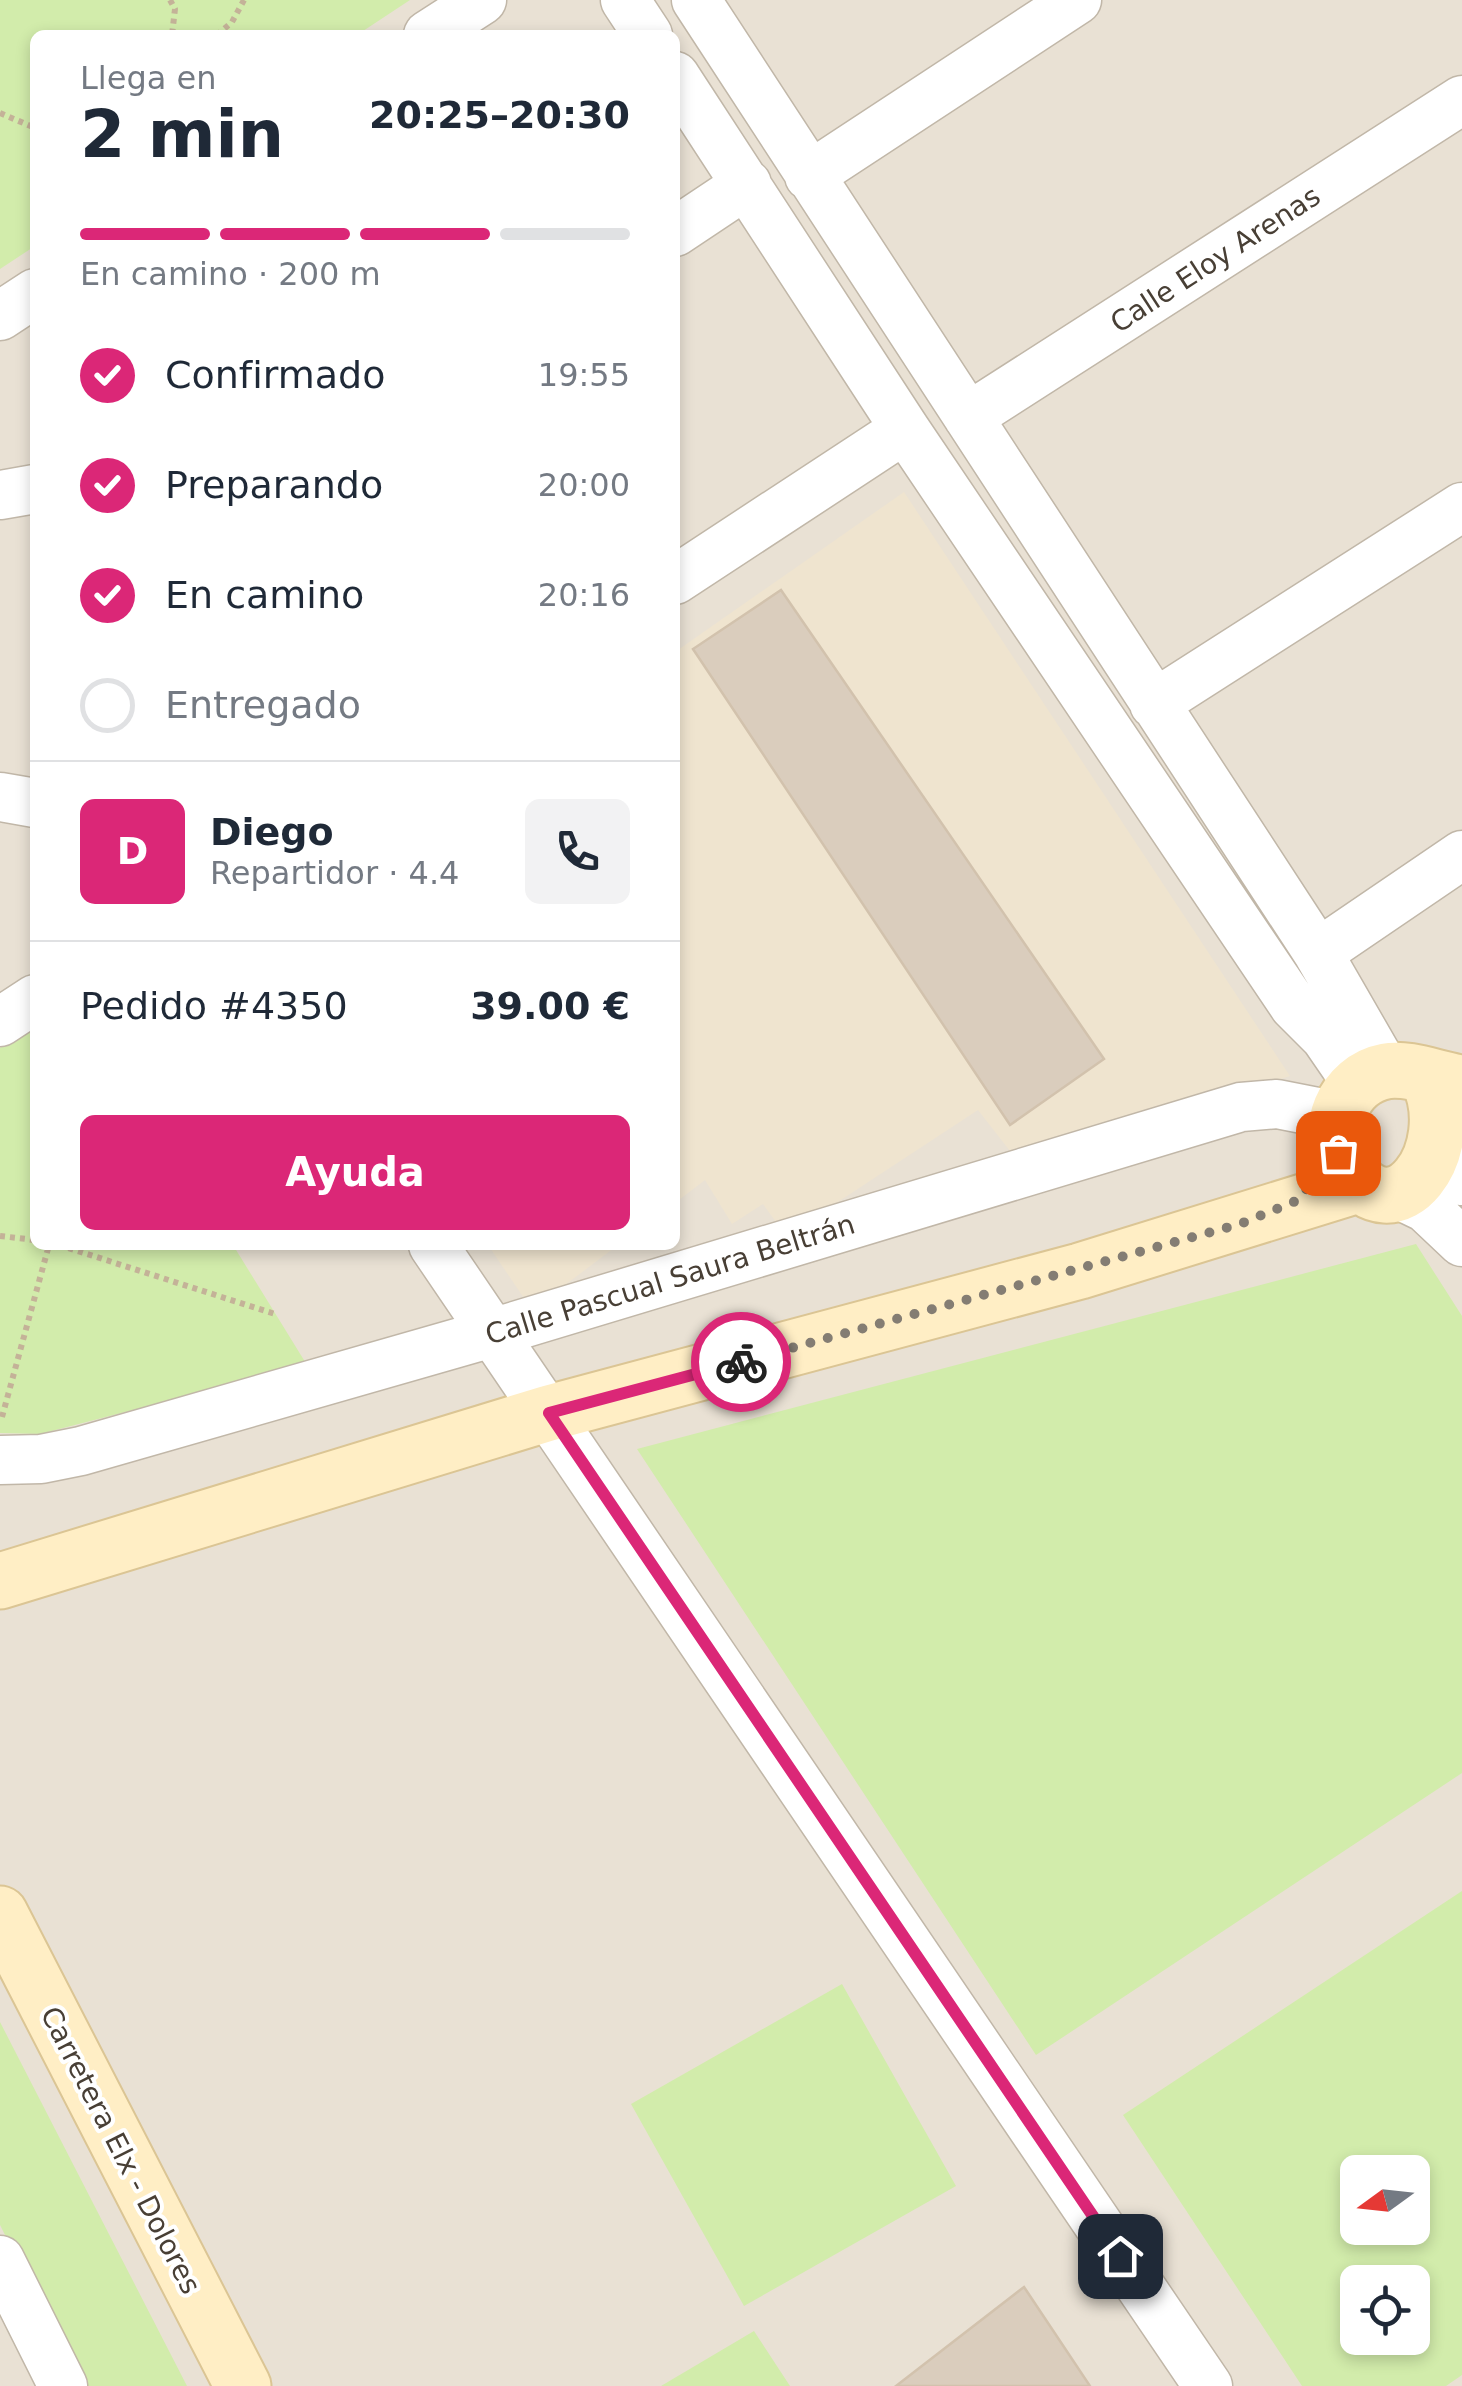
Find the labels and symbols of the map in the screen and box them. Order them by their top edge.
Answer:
street label: Calle Eloy Arenas [1104,179,1326,339]
pin [1296,1111,1381,1196]
street label: Calle Pascual Saura Beltrán [481,1207,859,1351]
courier [691,1312,791,1412]
street label: Carretera Elx - Dolores [34,2001,207,2299]
north arrow [1340,2155,1430,2245]
pin [1078,2214,1163,2299]

